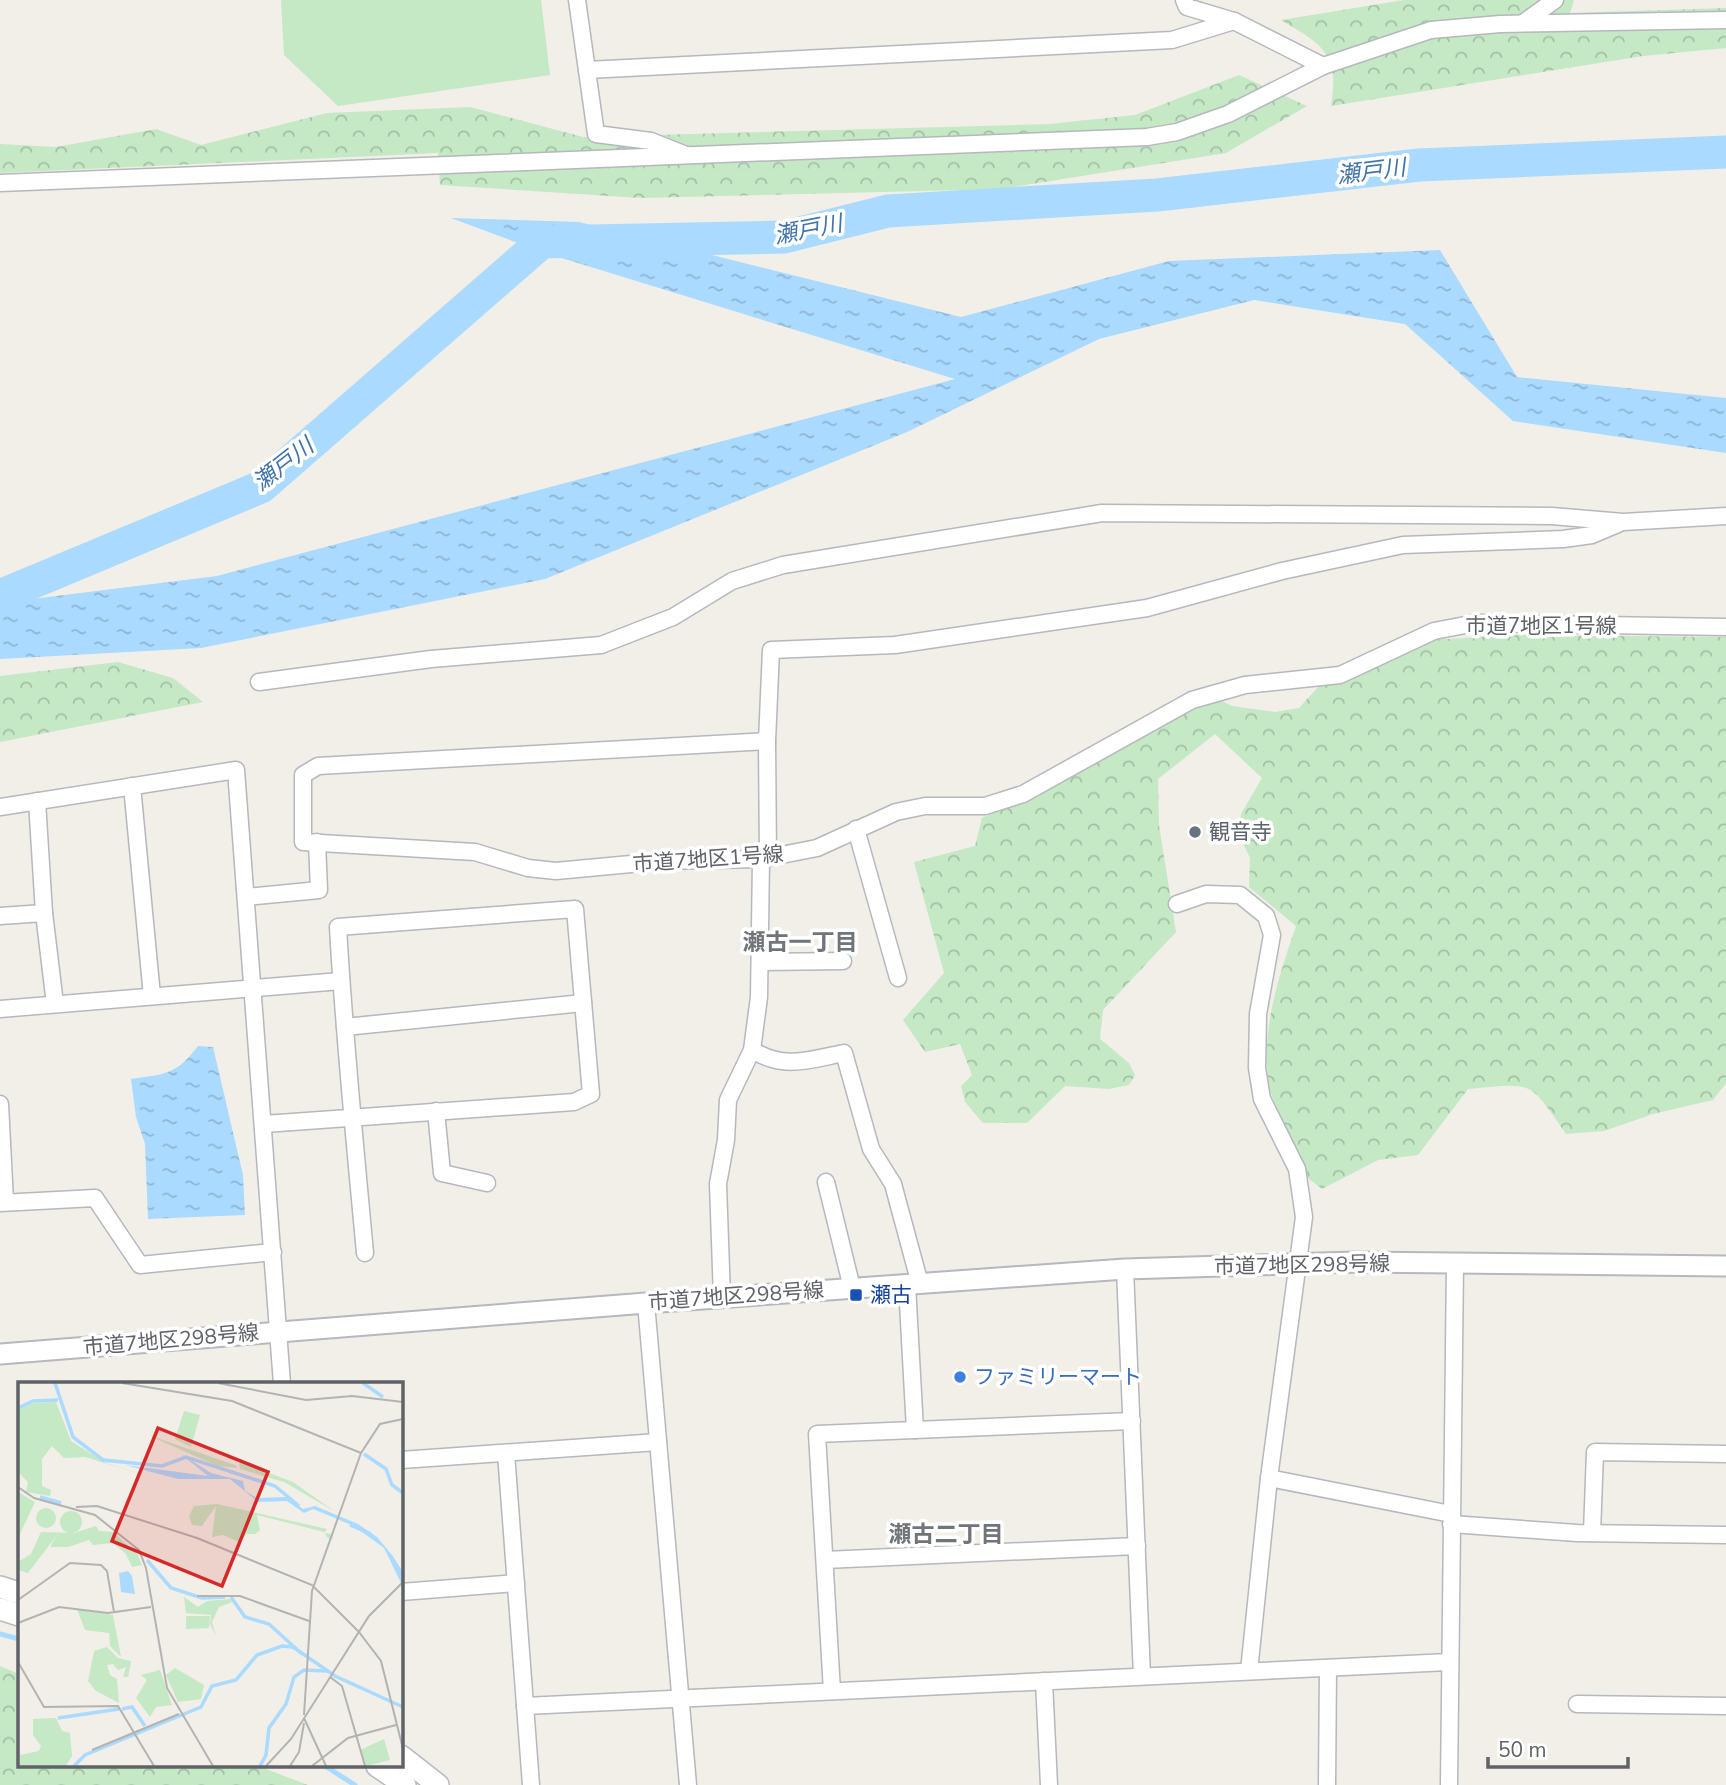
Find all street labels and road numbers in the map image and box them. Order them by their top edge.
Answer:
street label: 市道7地区1号線 [1465,612,1617,640]
street label: 市道7地区1号線 [632,840,784,878]
street label: 市道7地区298号線 [1214,1249,1390,1281]
street label: 市道7地区298号線 [647,1276,825,1316]
street label: 市道7地区298号線 [82,1318,260,1362]

